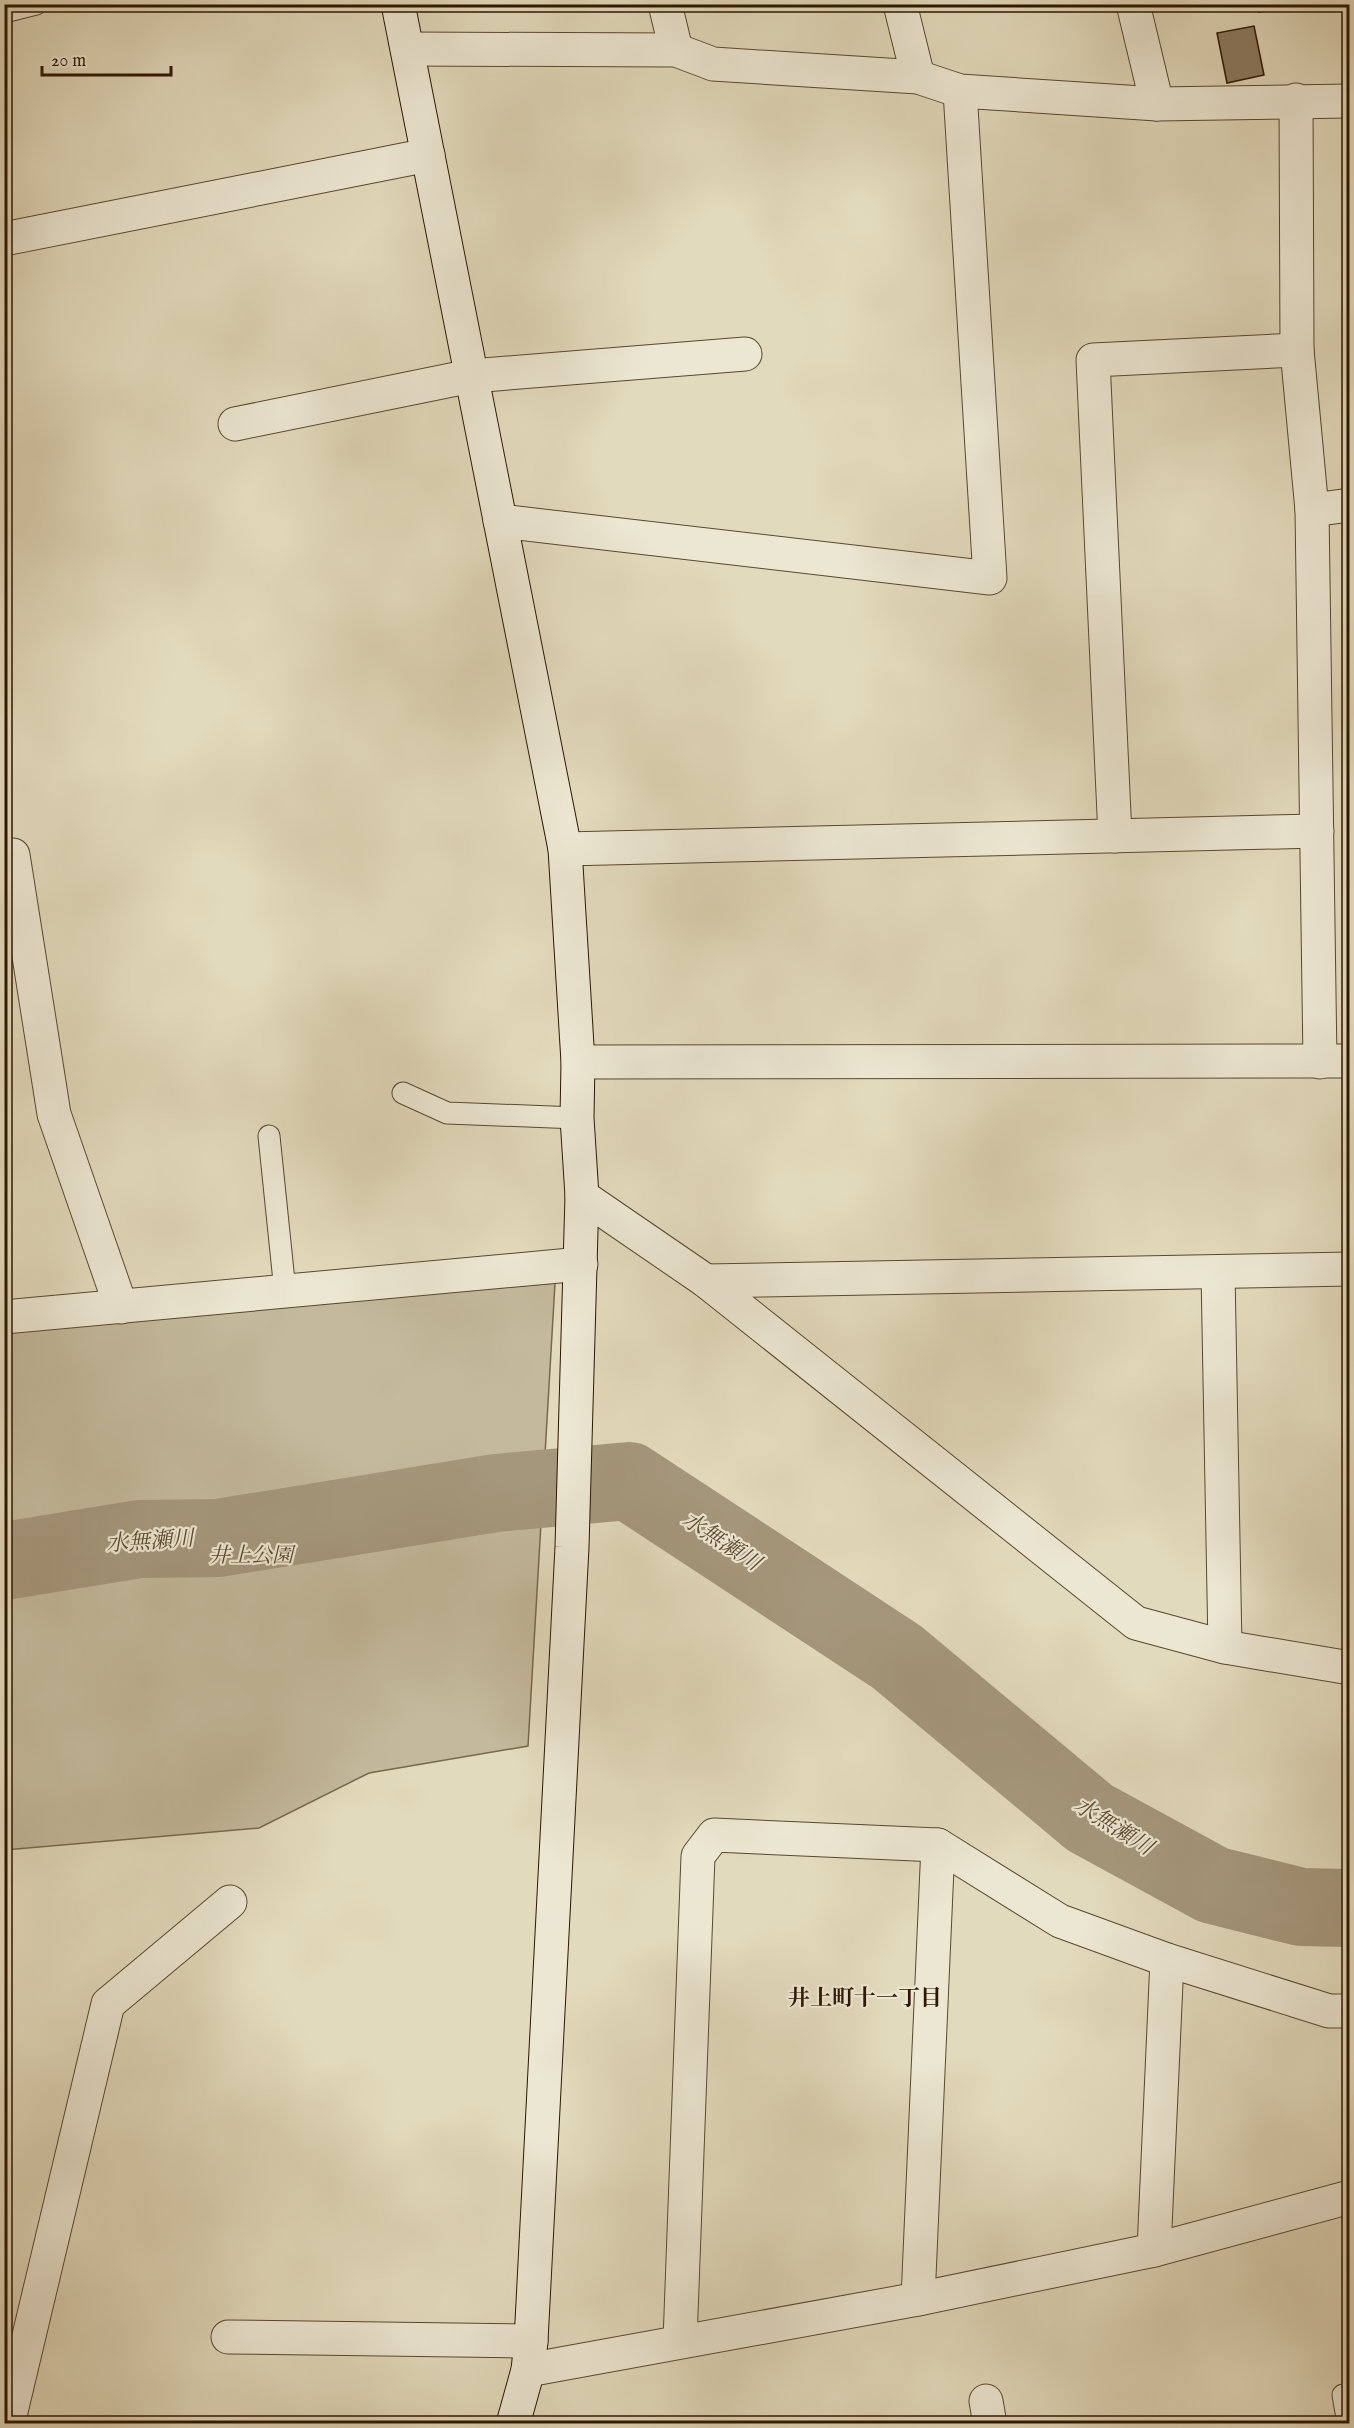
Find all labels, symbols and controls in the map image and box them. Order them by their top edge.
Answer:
scale bar [42,39,171,77]
text: 20 m [51,50,86,73]
water label: 水無瀬川 [676,1506,767,1579]
water label: 水無瀬川 [105,1525,197,1559]
park label: 井上公園 [209,1543,296,1570]
water label: 水無瀬川 [1068,1792,1159,1863]
district label: 井上町十一丁目 [788,1985,942,2013]

